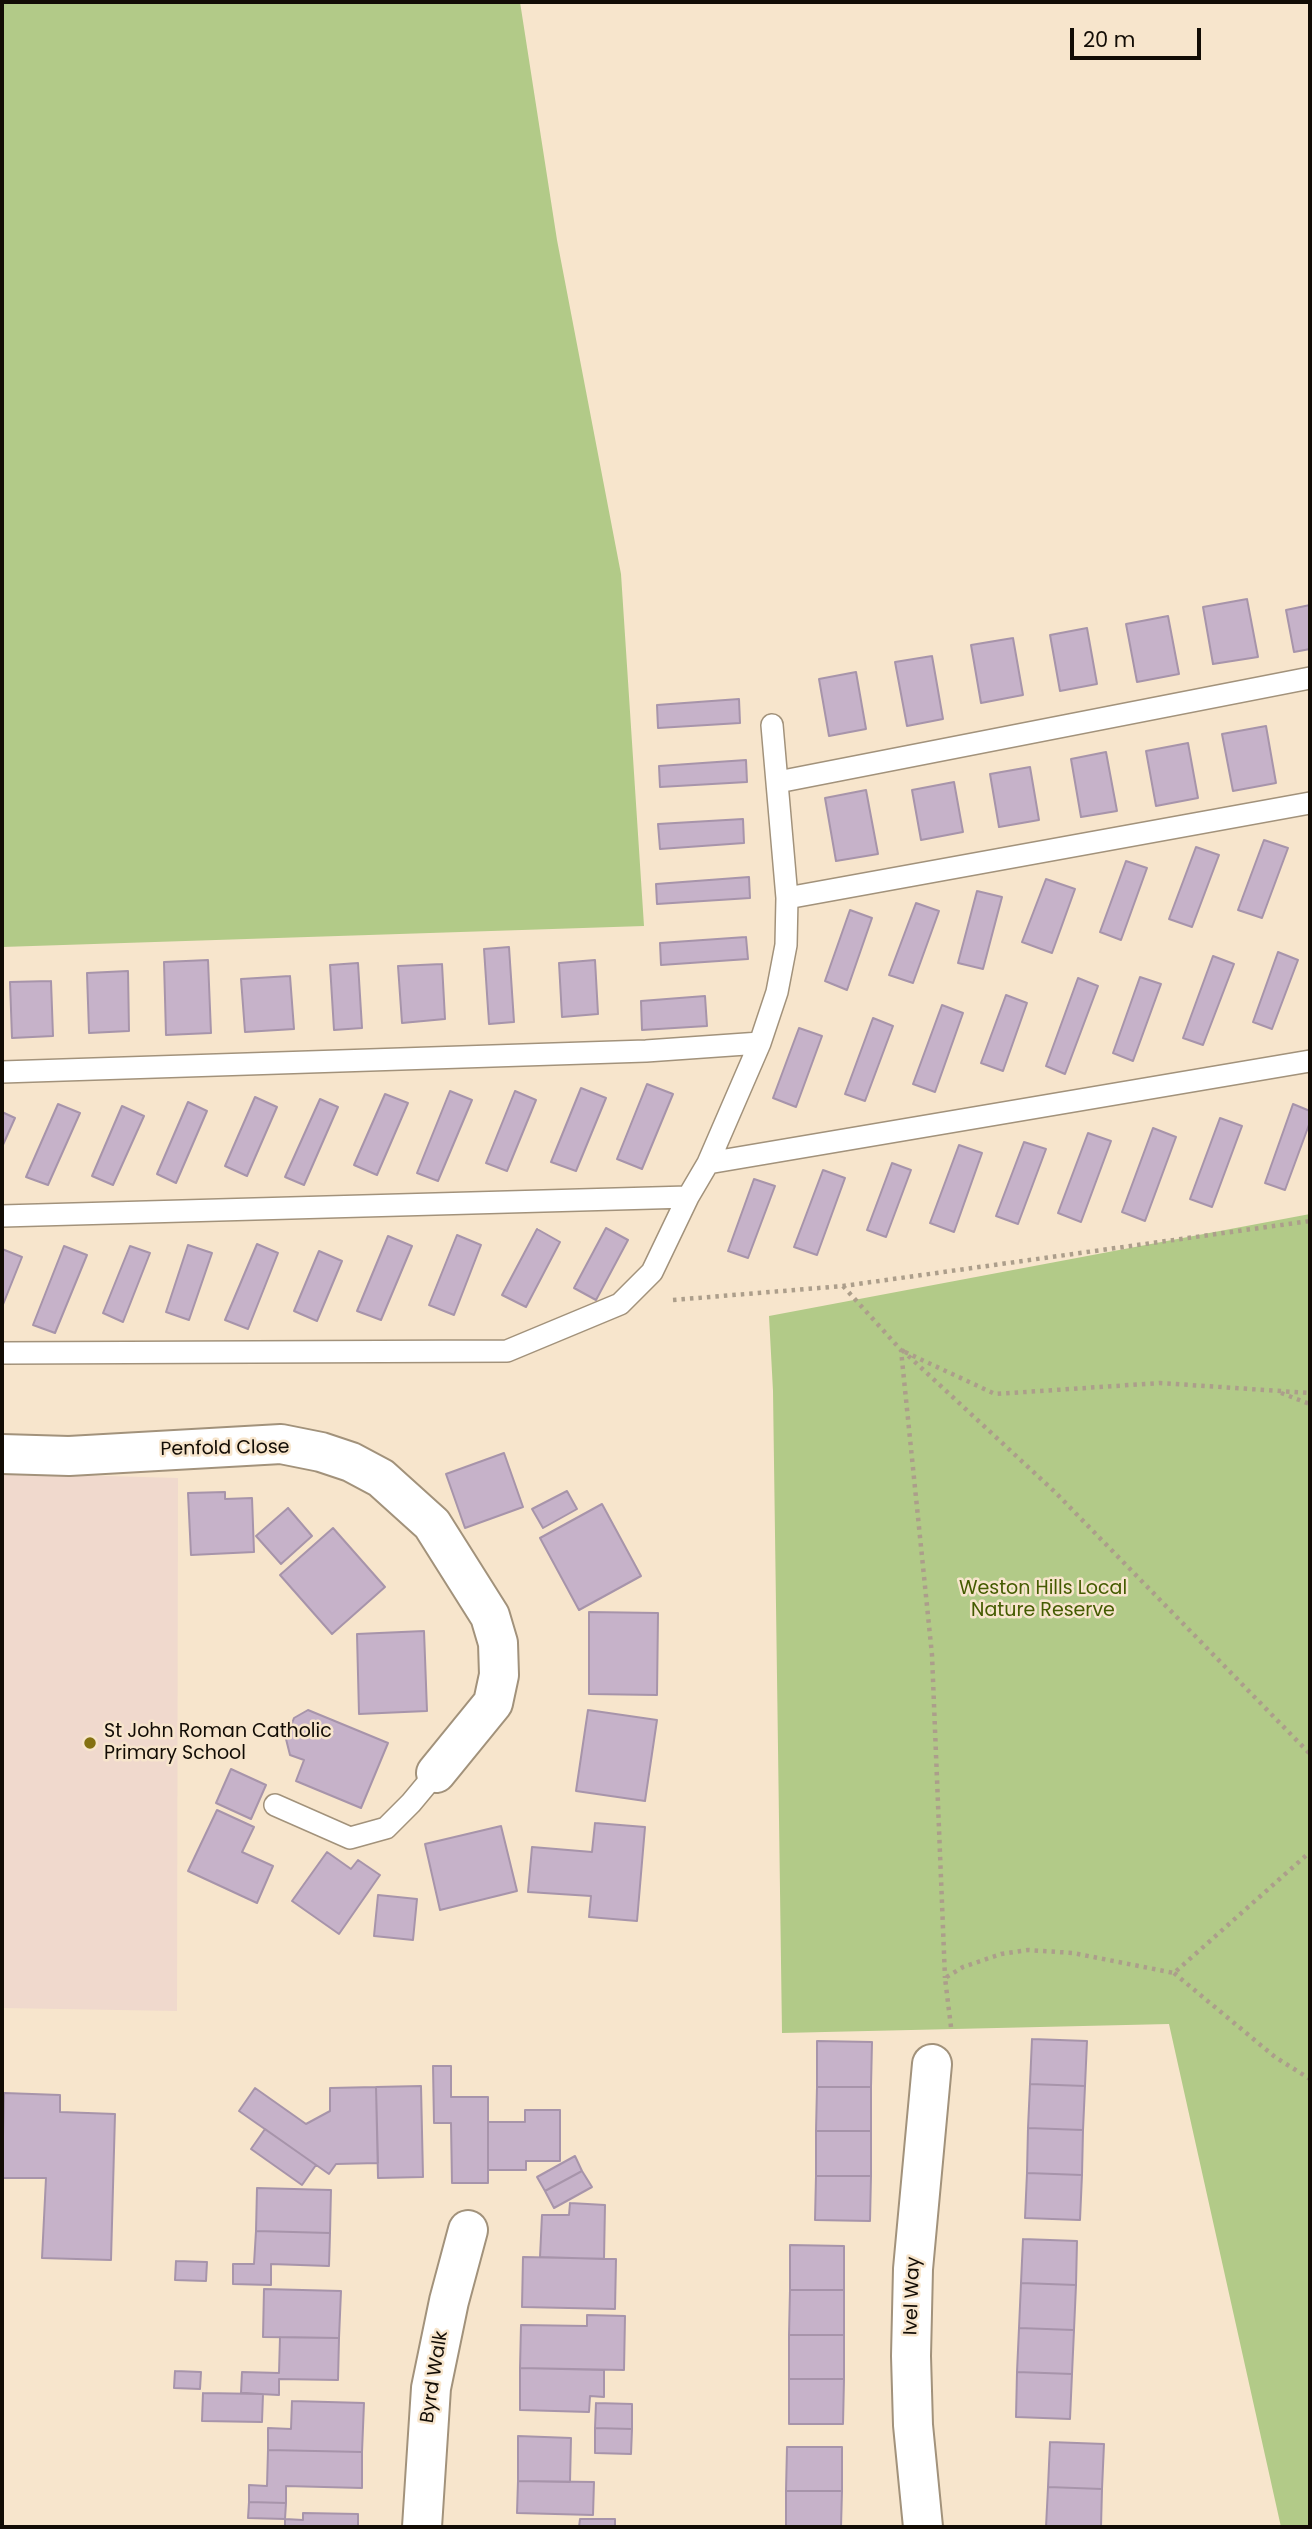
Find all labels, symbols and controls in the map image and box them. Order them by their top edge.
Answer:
scale bar [1074,14,1205,58]
text: 20 m [1083,25,1136,54]
street label: Penfold Close [160,1436,290,1462]
park label: Weston Hills Local Nature Reserve [959,1578,1127,1622]
place label: St John Roman Catholic Primary School [104,1721,332,1765]
marker: St John Roman Catholic Primary School [82,1735,98,1751]
street label: Ivel Way [900,2256,926,2336]
street label: Byrd Walk [416,2329,454,2425]

